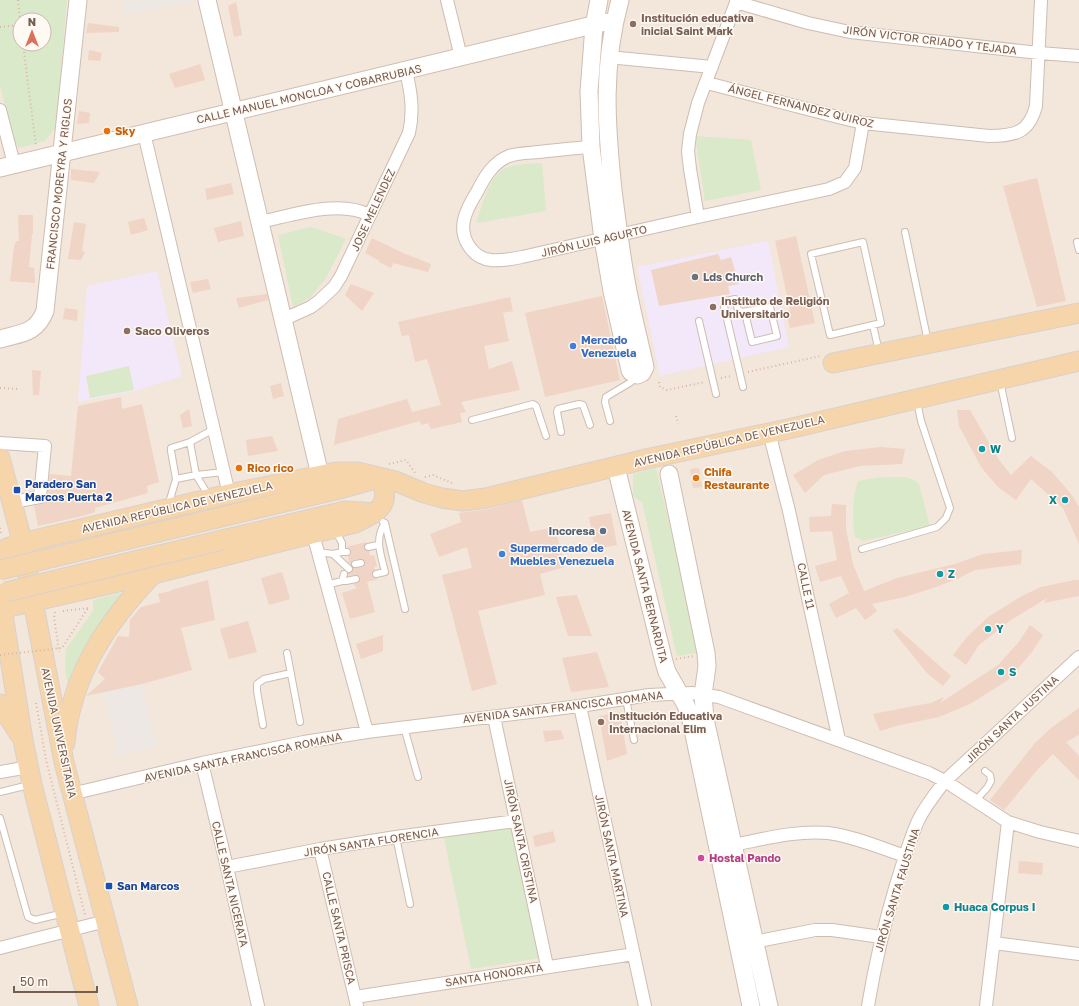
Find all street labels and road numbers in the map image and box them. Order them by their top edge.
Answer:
street label: JIRÓN VICTOR CRIADO Y TEJADA [842,22,1018,57]
street label: CALLE MANUEL MONCLOA Y COBARRUBIAS [195,61,423,126]
street label: ÁNGEL FERNANDEZ QUIROZ [727,81,876,130]
street label: FRANCISCO MOREYRA Y RIGLOS [43,98,74,270]
street label: JOSE MELENDEZ [348,166,397,253]
street label: JIRÓN LUIS AGURTO [540,222,648,259]
street label: AVENIDA REPÚBLICA DE VENEZUELA [632,412,826,469]
street label: AVENIDA REPÚBLICA DE VENEZUELA [80,478,274,535]
street label: AVENIDA SANTA BERNARDITA [620,508,671,665]
street label: CALLE 11 [795,561,818,610]
street label: AVENIDA UNIVERSITARIA [39,666,80,800]
street label: JIRÓN SANTA JUSTINA [963,672,1061,765]
street label: AVENIDA SANTA FRANCISCA ROMANA [462,688,665,725]
street label: AVENIDA SANTA FRANCISCA ROMANA [143,729,344,784]
street label: JIRÓN SANTA CRISTINA [502,778,541,905]
street label: JIRÓN SANTA MARTINA [593,793,632,919]
street label: CALLE SANTA NICERATA [210,820,251,949]
street label: JIRÓN SANTA FLORENCIA [303,824,440,859]
street label: JIRÓN SANTA FAUSTINA [871,826,922,953]
street label: CALLE SANTA PRISCA [320,870,359,986]
street label: SANTA HONORATA [444,960,544,989]

